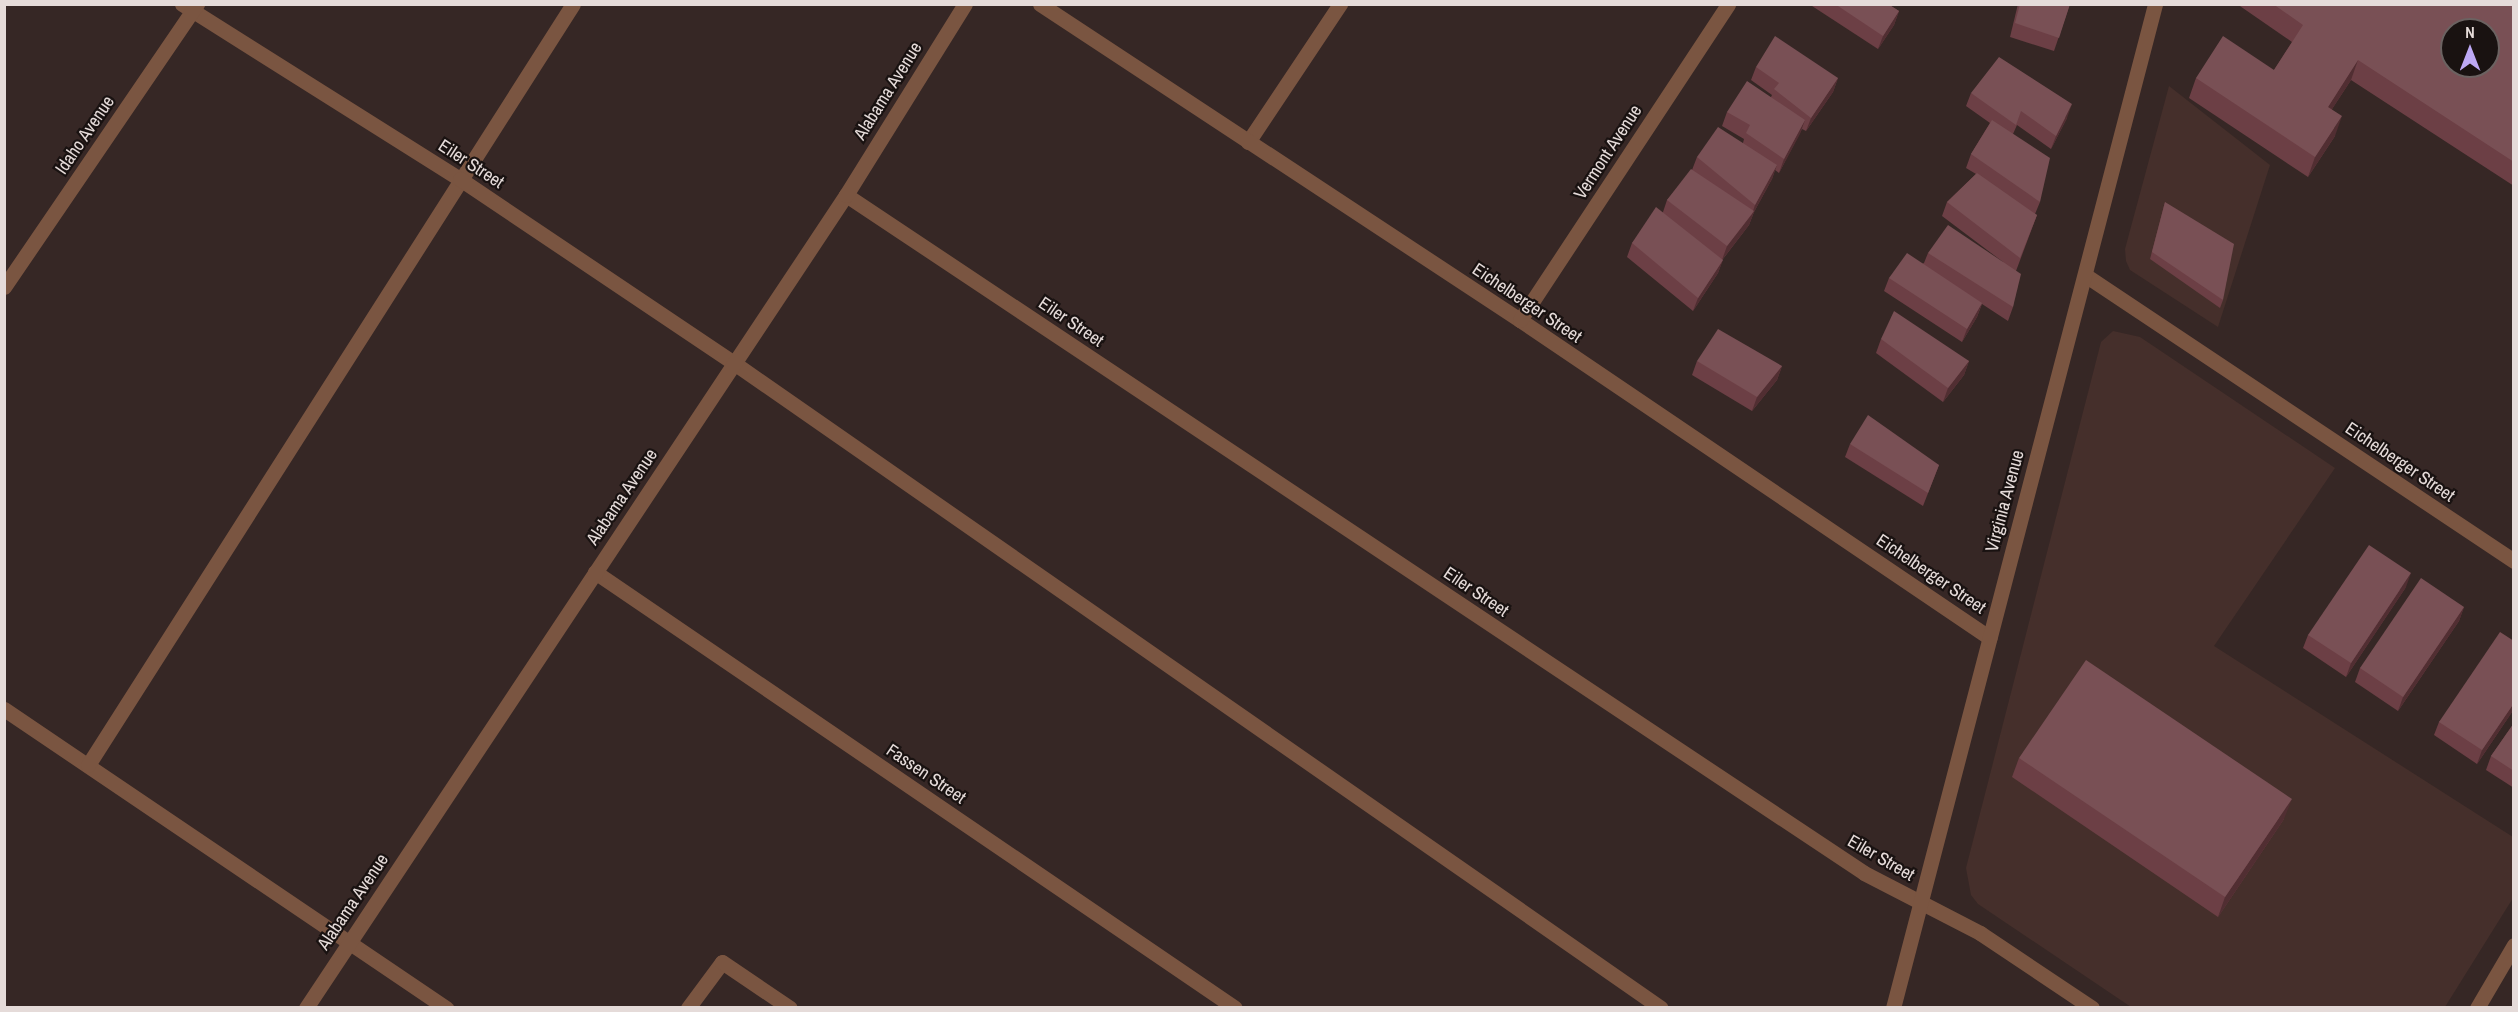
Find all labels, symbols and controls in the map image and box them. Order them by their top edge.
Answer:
north arrow [2440,18,2500,78]
text: N [2465,21,2475,43]
street label: Alabama Avenue [849,38,927,144]
street label: Idaho Avenue [51,91,119,179]
street label: Vermont Avenue [1569,100,1647,204]
street label: Eiler Street [434,135,508,193]
street label: Eichelberger Street [1468,258,1586,348]
street label: Eiler Street [1034,292,1108,352]
street label: Eichelberger Street [2341,417,2459,507]
street label: Alabama Avenue [582,444,662,550]
street label: Virginia Avenue [1981,447,2029,555]
street label: Eichelberger Street [1872,529,1990,619]
street label: Eiler Street [1439,562,1513,622]
street label: Fassen Street [882,740,970,808]
street label: Eiler Street [1844,830,1918,886]
street label: Alabama Avenue [313,849,393,955]

